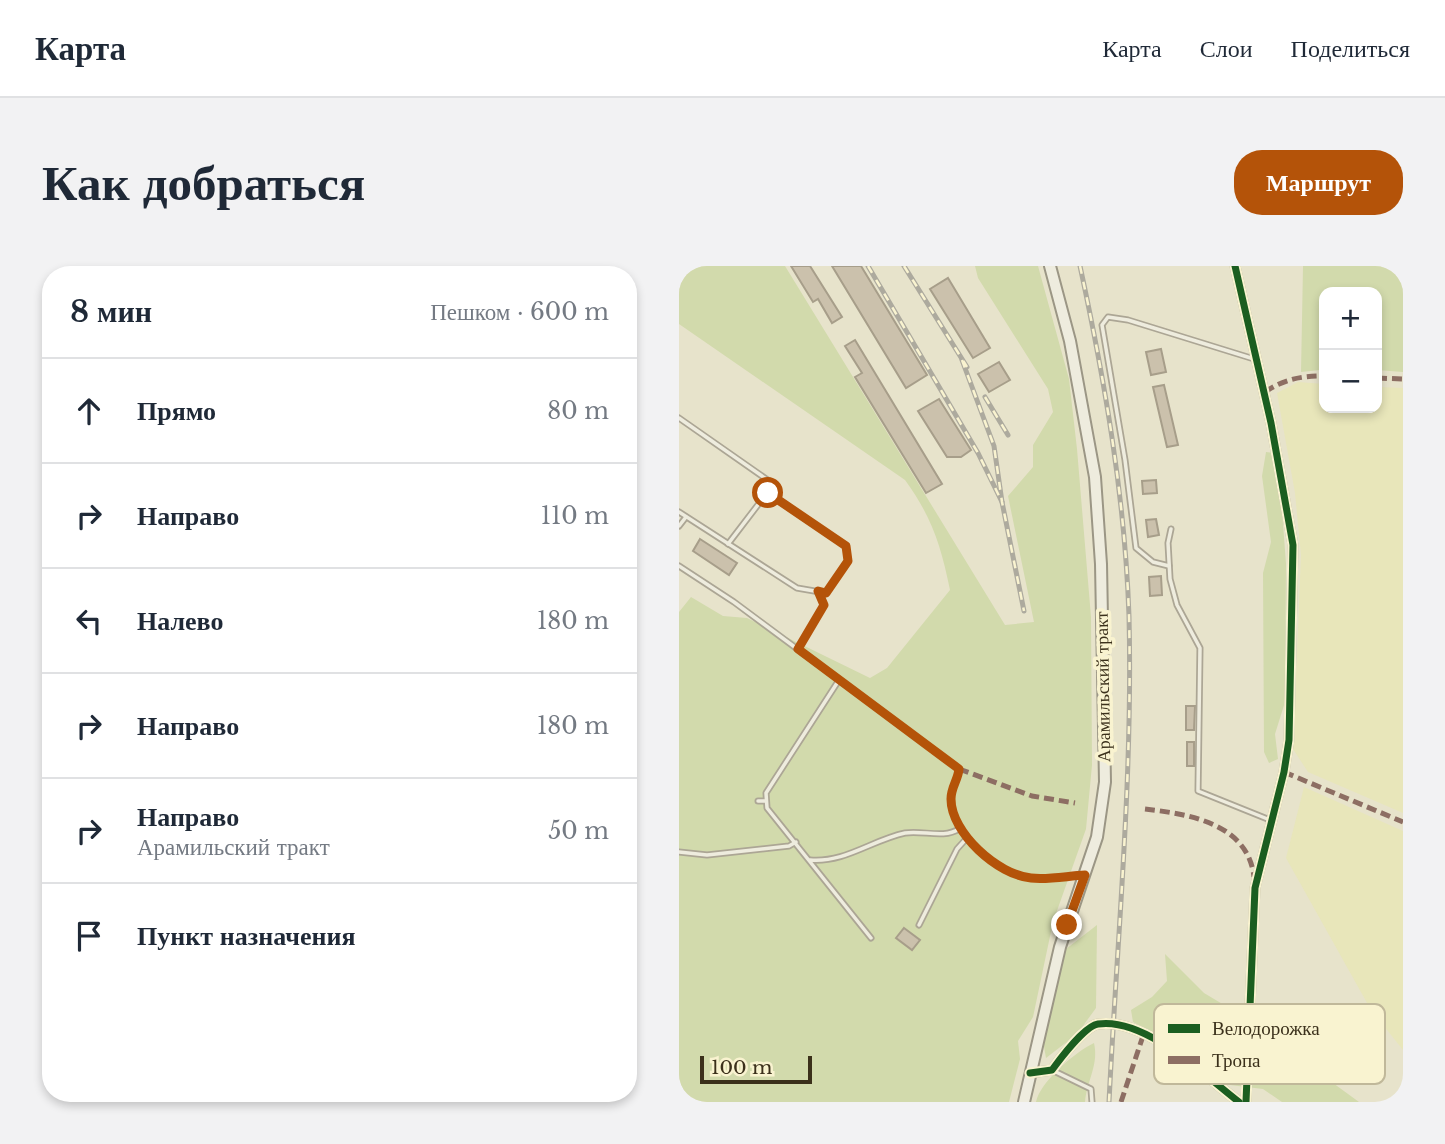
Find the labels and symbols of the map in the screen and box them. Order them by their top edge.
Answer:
route start [752,477,783,508]
street label: Арамильский тракт [1091,611,1115,763]
route end [1051,909,1082,940]
legend [1154,1004,1385,1084]
text: Велодорожка [1212,1017,1320,1040]
text: Тропа [1212,1049,1261,1072]
scale bar [700,1053,812,1085]

